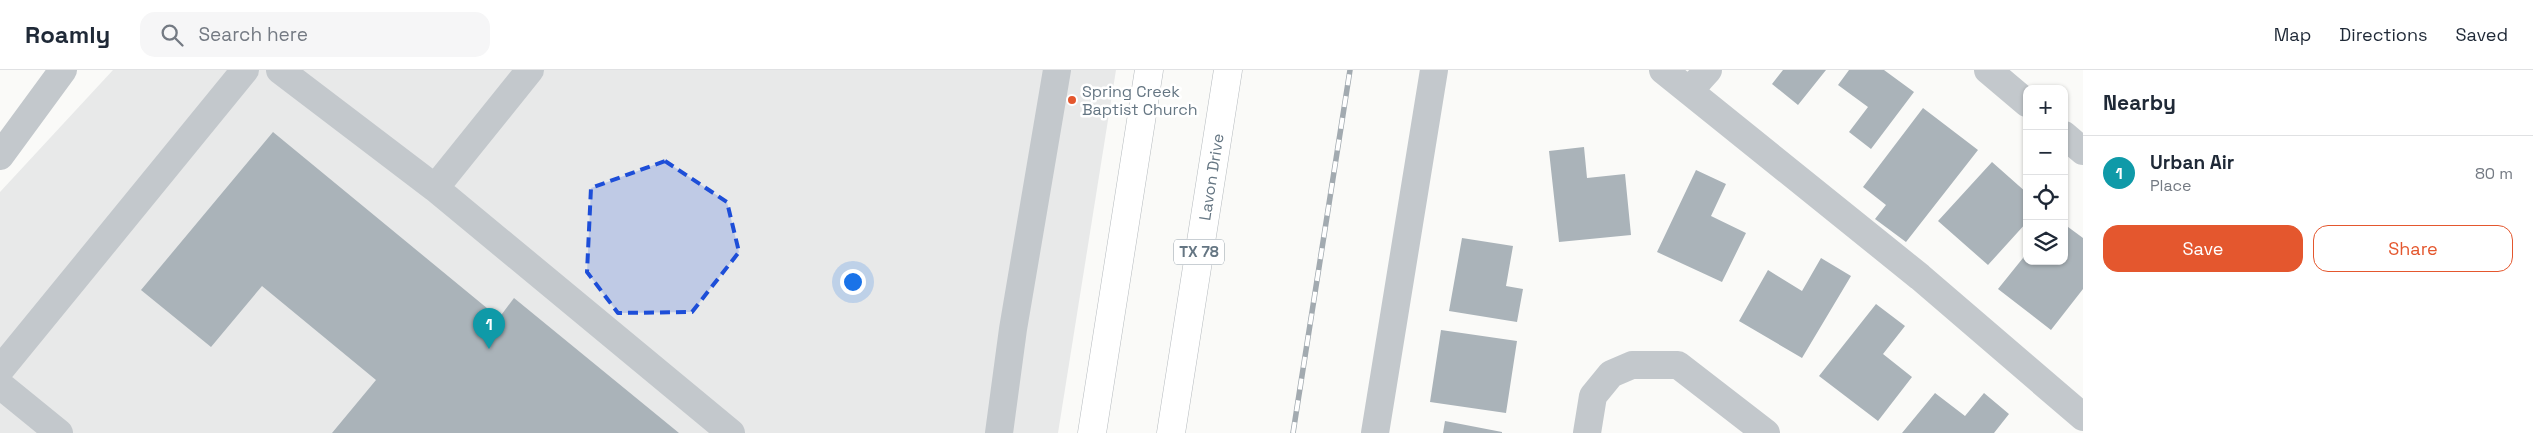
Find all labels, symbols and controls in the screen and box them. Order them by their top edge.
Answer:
search box [140,12,490,57]
text: Roamly [25,19,110,50]
icon: search [158,21,186,49]
text: Search here [198,22,308,47]
text: Map [2274,23,2311,46]
text: Directions [2339,23,2428,46]
text: Saved [2456,23,2508,46]
place label: Spring Creek Baptist Church [1082,81,1198,120]
map controls [2023,85,2068,265]
button: + [2023,85,2068,130]
text: Nearby [2103,89,2176,116]
marker: Spring Creek Baptist Church [1066,94,1078,106]
button: − [2023,130,2068,175]
street label: Lavon Drive [1194,132,1229,222]
text: Urban Air [2150,150,2234,175]
text: 1 [2115,163,2123,184]
text: 80 m [2475,163,2513,184]
button: locate [2023,175,2068,220]
text: Place [2150,175,2192,196]
button: layers [2023,220,2068,265]
button: Save [2103,225,2303,272]
button: Share [2313,225,2513,272]
road number: TX 78 [1174,240,1224,264]
your location [840,269,866,295]
pin: 1 [473,308,505,349]

